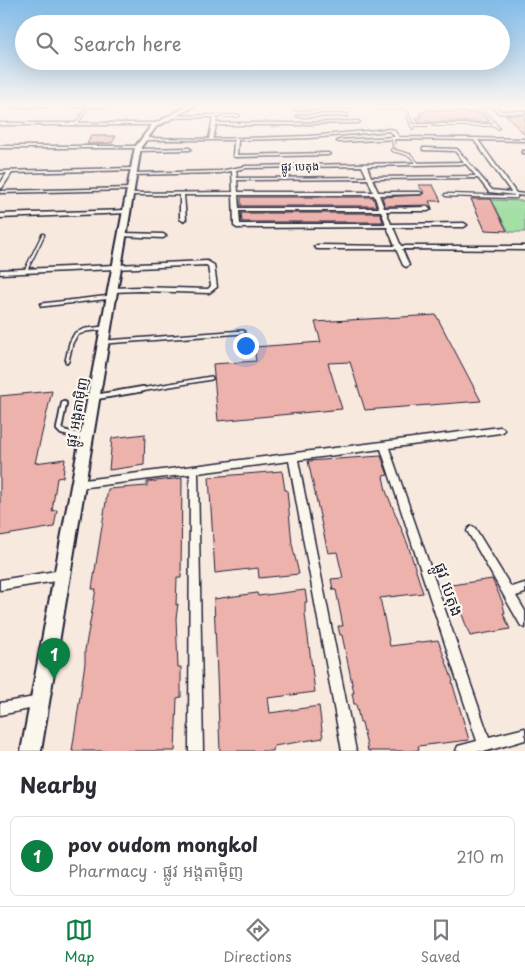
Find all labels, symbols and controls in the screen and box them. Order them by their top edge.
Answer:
search box [15,15,510,70]
icon: search [33,29,61,57]
text: Search here [73,29,182,57]
street label: ផ្លូវ បេតុង [281,157,319,177]
your location [233,333,259,359]
street label: ផ្លូវ អង្តតាម៉ិញ [60,375,95,449]
street label: ផ្លូវ បេតុង [426,559,470,620]
pin: 1 [38,638,70,679]
text: Nearby [20,768,97,800]
text: pov oudom mongkol [68,830,258,858]
text: 1 [33,844,41,868]
text: 210 m [456,844,504,868]
text: Pharmacy · ផ្លូវ អង្តតាម៉ិញ [68,858,244,882]
tab: Map [65,916,94,967]
tab: Directions [224,916,292,967]
tab: Saved [421,916,460,967]

